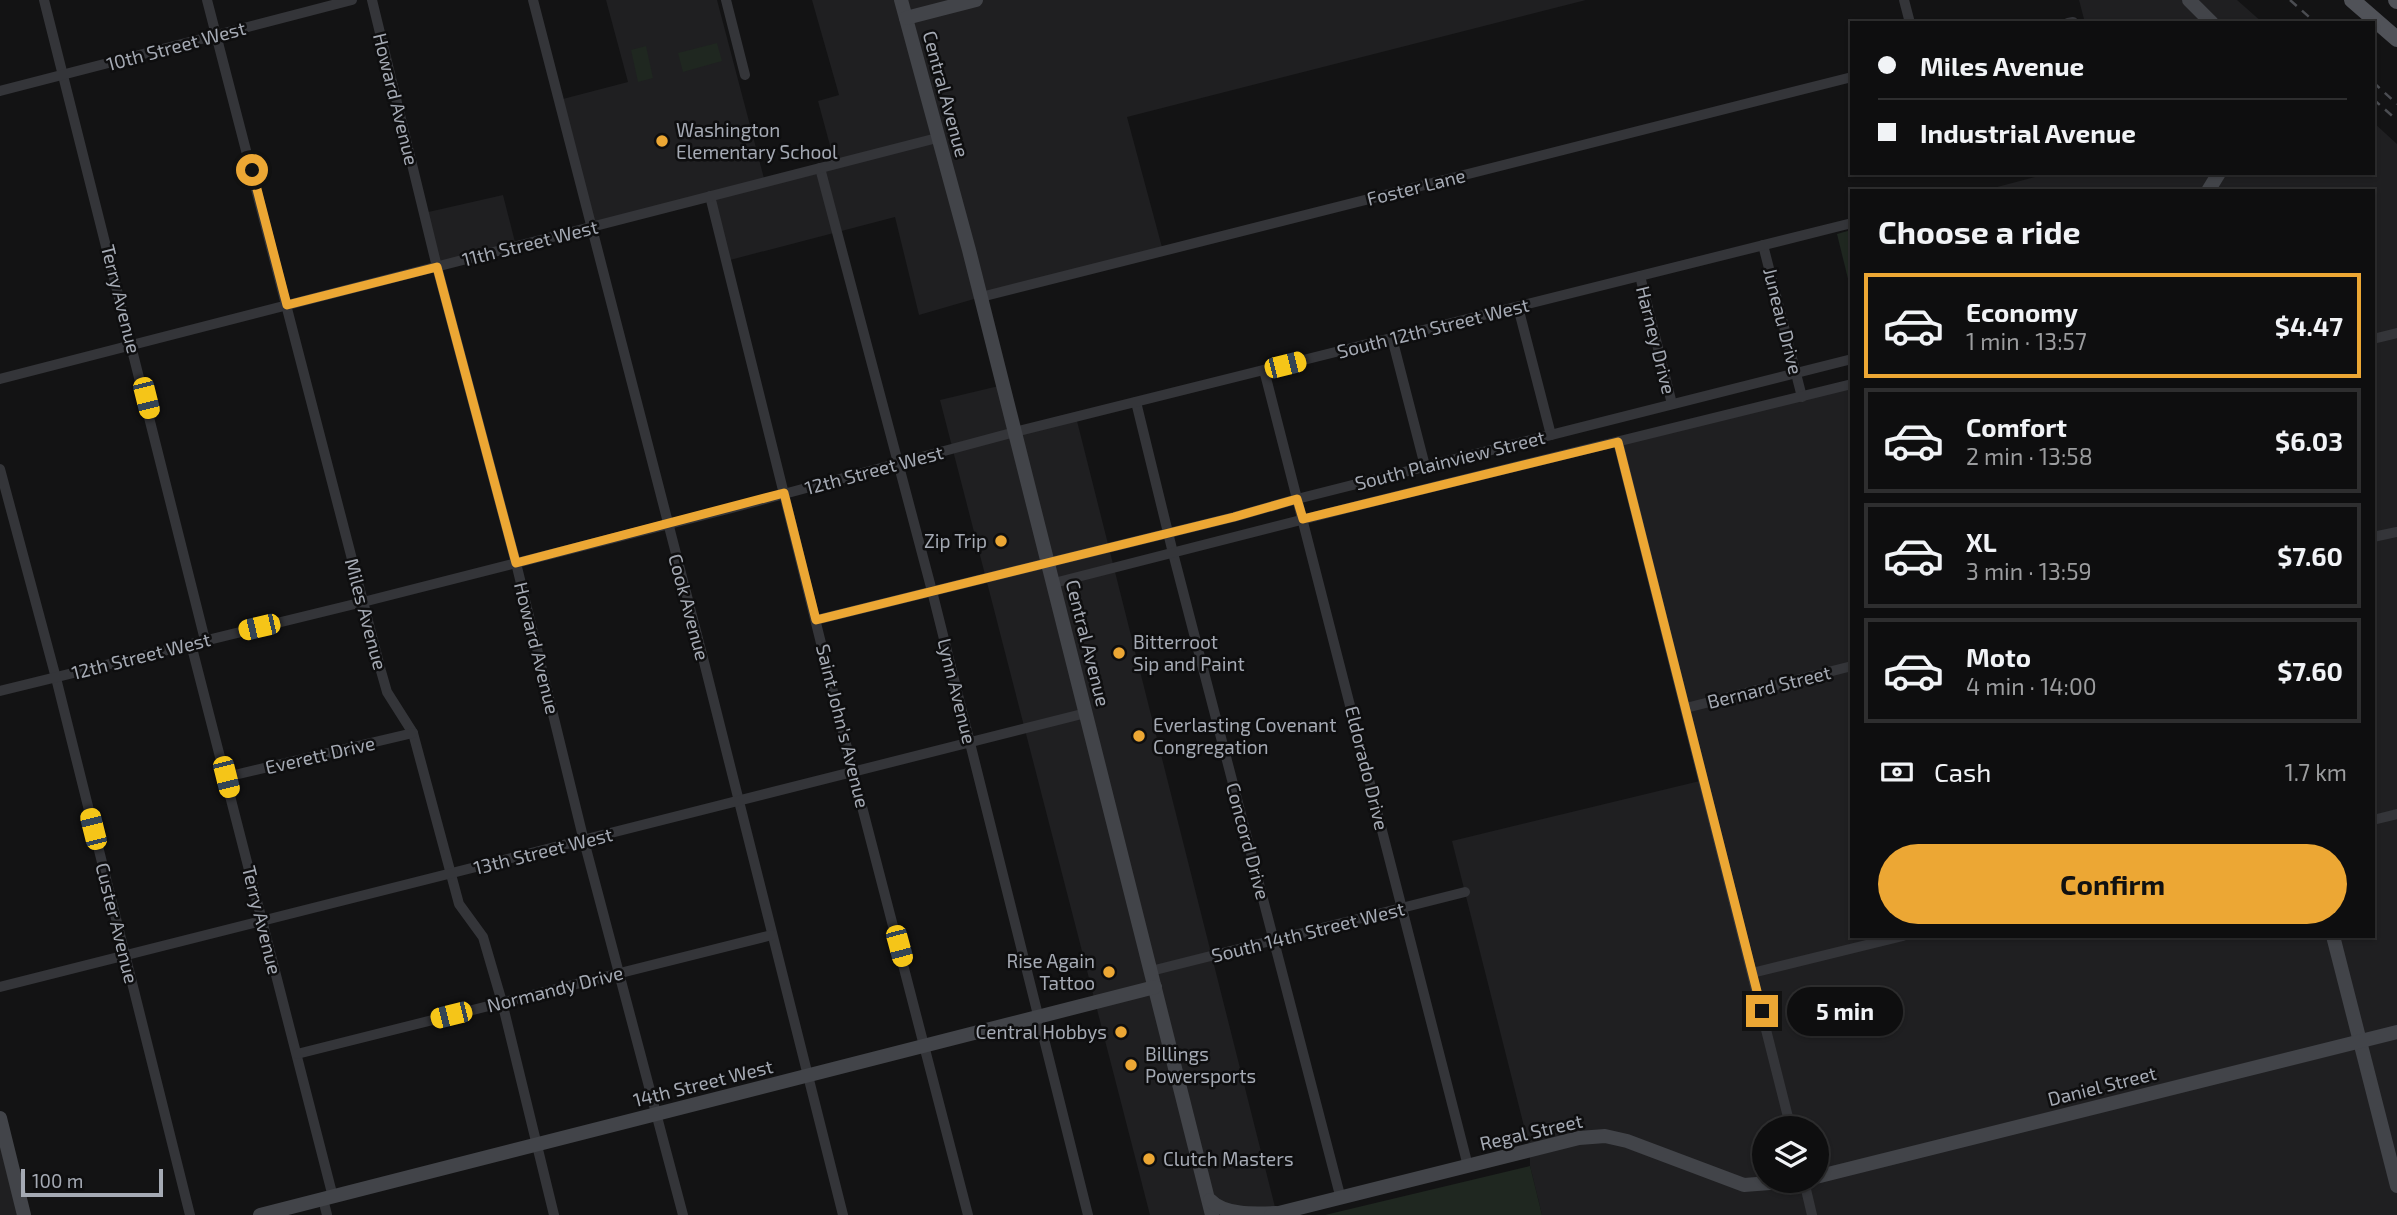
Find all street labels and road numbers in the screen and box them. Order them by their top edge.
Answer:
street label: 10th Street West [104,16,248,75]
street label: Central Avenue [919,28,974,160]
street label: Howard Avenue [369,30,424,167]
street label: Foster Lane [1364,163,1468,210]
street label: 11th Street West [460,215,600,271]
street label: Terry Avenue [97,242,146,356]
street label: Juneau Drive [1759,265,1808,377]
street label: Harney Drive [1632,283,1681,396]
street label: South 12th Street West [1334,293,1531,363]
street label: South Plainview Street [1352,425,1547,494]
street label: 12th Street West [802,440,946,499]
street label: Cook Avenue [664,551,715,663]
street label: Miles Avenue [341,556,392,672]
street label: Central Avenue [1062,577,1115,709]
street label: Howard Avenue [510,579,565,716]
street label: 12th Street West [69,627,213,684]
street label: Lynn Avenue [933,636,982,746]
street label: Saint John's Avenue [812,642,875,810]
street label: Bernard Street [1705,660,1833,713]
street label: Eldorado Drive [1341,703,1394,832]
street label: Everett Drive [263,731,377,778]
street label: Concord Drive [1222,780,1275,902]
street label: 13th Street West [471,822,615,879]
street label: Custer Avenue [91,860,144,986]
street label: Terry Avenue [238,863,287,977]
street label: South 14th Street West [1209,896,1407,967]
street label: Normandy Drive [484,960,625,1017]
street label: 14th Street West [631,1054,775,1111]
street label: Daniel Street [2045,1061,2159,1110]
street label: Regal Street [1477,1108,1585,1155]

